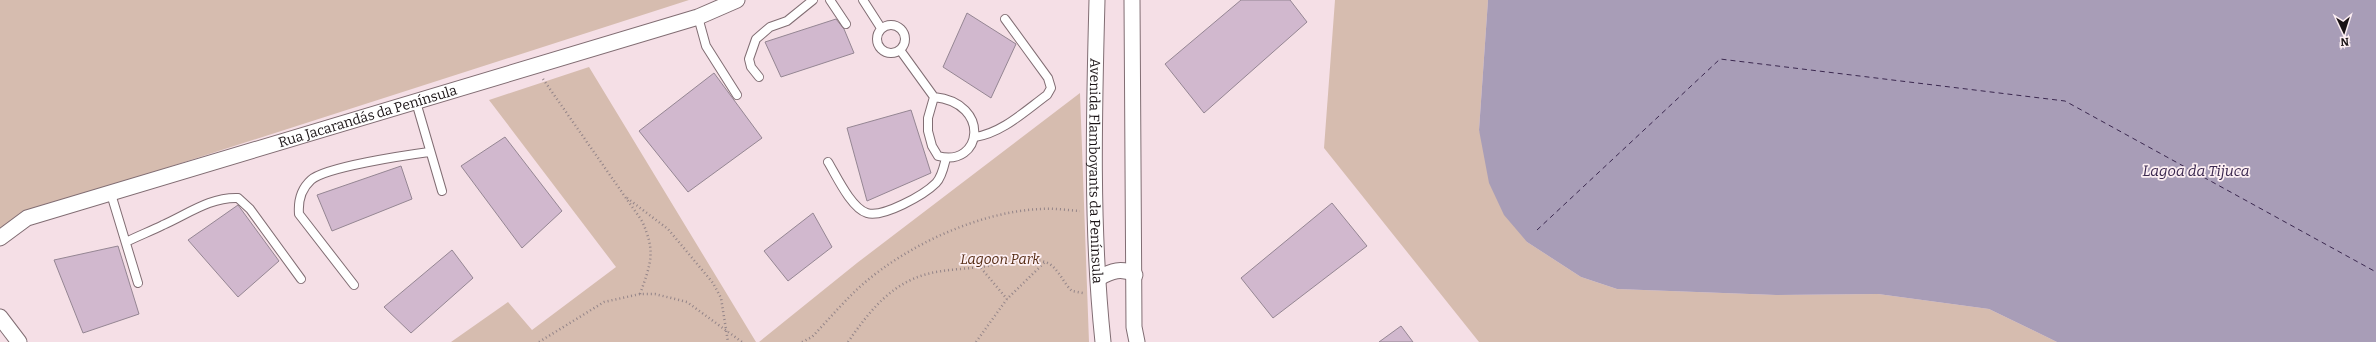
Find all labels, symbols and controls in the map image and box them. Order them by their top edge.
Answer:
north arrow [2324,12,2364,52]
text: N [2339,35,2349,48]
street label: Avenida Flamboyants da Península [1086,58,1107,285]
street label: Rua Jacarandás da Península [276,81,459,151]
water label: Lagoa da Tijuca [2142,162,2250,180]
park label: Lagoon Park [960,251,1040,268]

